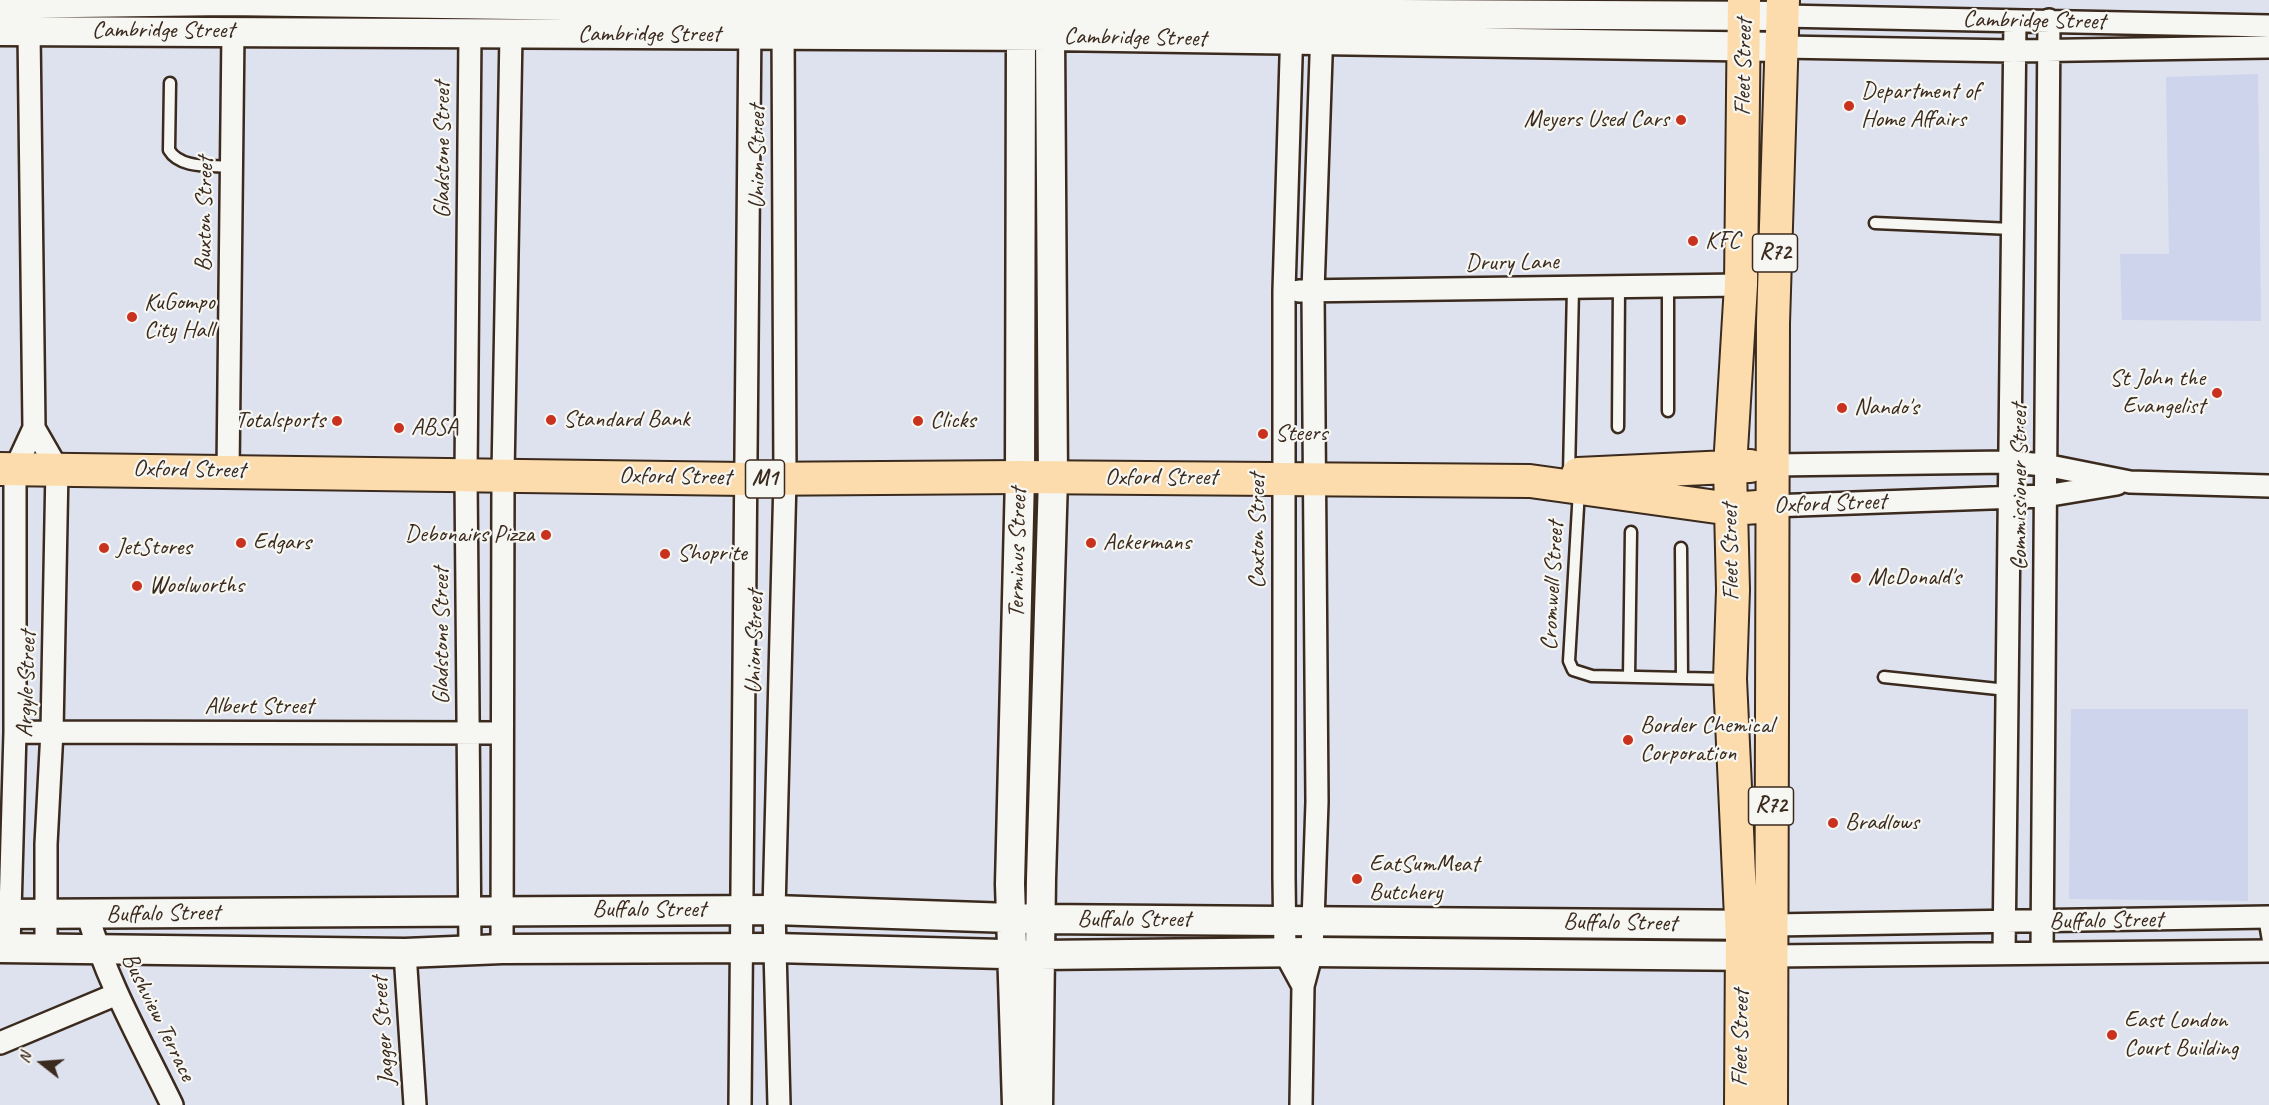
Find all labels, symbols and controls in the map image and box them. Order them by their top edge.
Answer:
street label: Cambridge Street [1962,5,2106,37]
street label: Cambridge Street [92,17,234,45]
street label: Fleet Street [1729,18,1759,116]
street label: Cambridge Street [578,21,720,49]
street label: Cambridge Street [1063,22,1207,54]
place label: Department of Home Affairs [1861,78,1979,134]
street label: Gladstone Street [429,81,457,219]
marker: Department of Home Affairs [1842,99,1856,113]
street label: Union Street [744,105,772,209]
place label: Meyers Used Cars [1524,106,1669,134]
marker: Meyers Used Cars [1674,113,1688,127]
street label: Buxton Street [190,156,220,272]
place label: KFC [1705,227,1740,255]
marker: KFC [1686,234,1700,248]
road number: R72 [1752,234,1798,272]
street label: Drury Lane [1465,248,1559,278]
place label: KuGompo City Hall [144,289,215,345]
marker: KuGompo City Hall [125,310,139,324]
place label: St John the Evangelist [2109,365,2205,421]
marker: St John the Evangelist [2210,386,2224,400]
place label: Nando's [1854,394,1919,422]
marker: Nando's [1835,401,1849,415]
street label: Commissioner Street [2006,403,2034,571]
place label: Standard Bank [563,406,690,434]
place label: Totalsports [236,407,325,435]
place label: Clicks [930,407,975,435]
marker: Standard Bank [544,413,558,427]
marker: Totalsports [330,414,344,428]
place label: ABSA [411,414,458,442]
marker: Clicks [911,414,925,428]
place label: Steers [1275,420,1328,448]
marker: ABSA [392,421,406,435]
marker: Steers [1256,427,1270,441]
street label: Oxford Street [133,455,245,485]
road number: M1 [746,460,784,498]
street label: Oxford Street [619,462,731,492]
street label: Oxford Street [1105,464,1217,492]
street label: Caxton Street [1244,473,1272,589]
street label: Terminus Street [1002,488,1034,618]
street label: Oxford Street [1773,488,1887,520]
street label: Fleet Street [1716,503,1746,601]
place label: Debonairs Pizza [405,521,534,549]
street label: Cromwell Street [1535,521,1571,651]
marker: Debonairs Pizza [539,528,553,542]
place label: Edgars [253,529,311,557]
place label: Ackermans [1103,529,1191,557]
place label: JetStores [116,534,192,562]
marker: Edgars [234,536,248,550]
marker: Ackermans [1084,536,1098,550]
place label: Shoprite [677,540,747,568]
marker: JetStores [97,541,111,555]
marker: Shoprite [658,547,672,561]
place label: McDonald's [1868,564,1961,592]
street label: Gladstone Street [428,567,456,705]
marker: McDonald's [1849,571,1863,585]
place label: Woolworths [149,572,244,600]
marker: Woolworths [130,579,144,593]
street label: Union Street [740,590,770,694]
street label: Argyle Street [11,630,43,738]
street label: Albert Street [204,693,314,721]
place label: Border Chemical Corporation [1640,712,1774,768]
marker: Border Chemical Corporation [1621,733,1635,747]
road number: R72 [1748,787,1794,825]
place label: Bradlows [1845,809,1919,837]
marker: Bradlows [1826,816,1840,830]
place label: EatSumMeat Butchery [1369,851,1479,907]
marker: EatSumMeat Butchery [1350,872,1364,886]
street label: Buffalo Street [592,896,706,924]
street label: Buffalo Street [106,899,220,929]
street label: Buffalo Street [1077,906,1191,934]
street label: Buffalo Street [2049,906,2163,936]
street label: Buffalo Street [1563,908,1677,938]
street label: Bushview Terrace [115,948,201,1086]
street label: Jagger Street [366,976,402,1086]
street label: Fleet Street [1726,989,1756,1087]
place label: East London Court Building [2124,1007,2238,1063]
marker: East London Court Building [2105,1028,2119,1042]
north arrow [12,1033,72,1093]
text: N [14,1050,36,1065]

